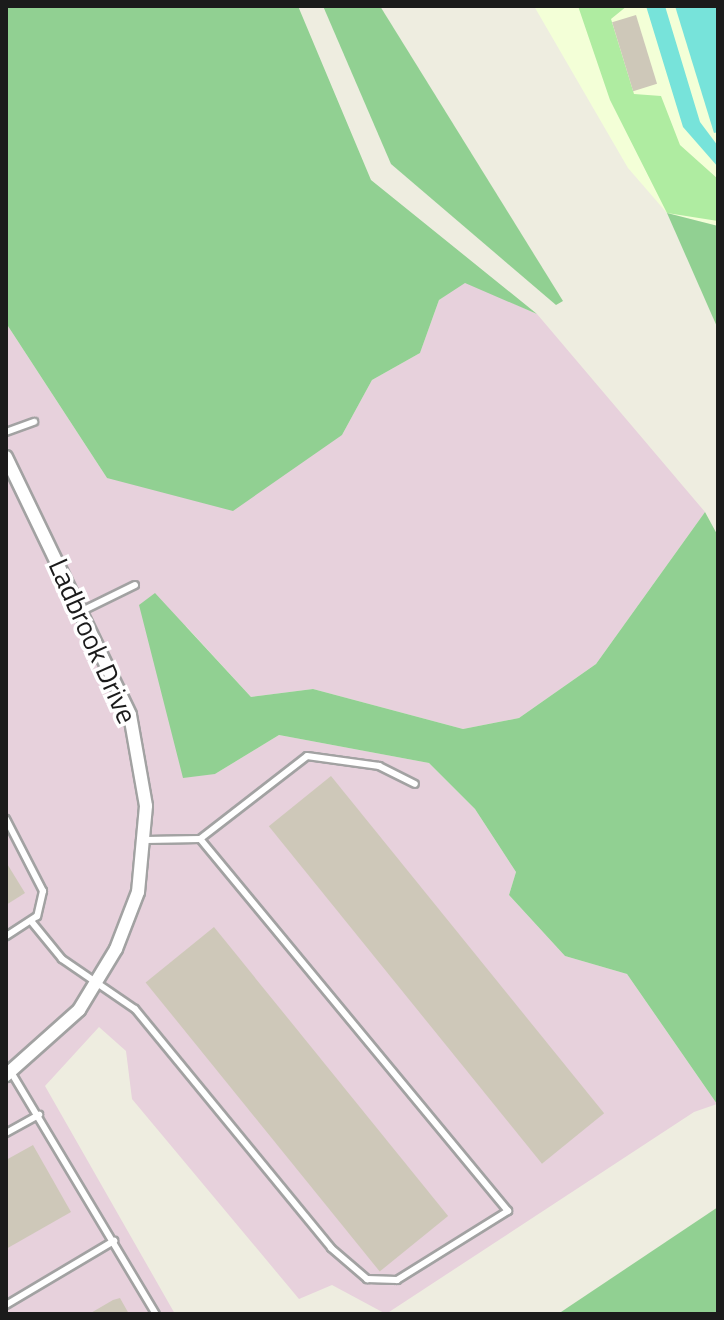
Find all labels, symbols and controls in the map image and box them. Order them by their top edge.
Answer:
street label: Ladbrook Drive [42,553,144,729]

